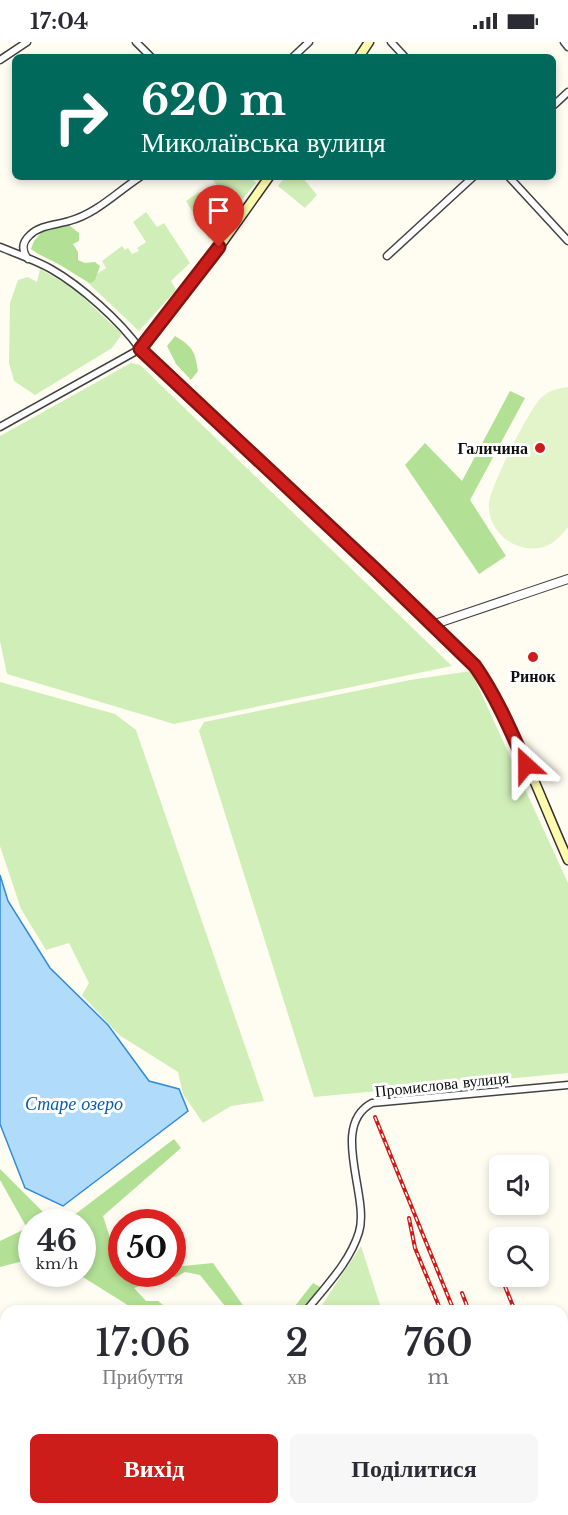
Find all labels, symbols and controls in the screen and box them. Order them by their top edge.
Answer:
text: 17:04 [30,8,88,35]
text: 620 m [141,74,286,126]
icon: right [42,78,120,156]
text: Миколаївська вулиця [141,126,386,159]
pin [193,185,244,247]
icon: arrive [202,194,235,227]
place label: Галичина [457,438,528,458]
marker: Галичина [533,441,547,455]
marker: Ринок [526,650,540,664]
place label: Ринок [510,666,556,686]
position arrow [494,733,558,797]
street label: Промислова вулиця [374,1067,511,1101]
water label: Старе озеро [25,1093,123,1115]
map controls [489,1155,549,1287]
button: sound [489,1155,549,1215]
speed limit sign: 50 [108,1209,186,1287]
text: 46 [37,1222,77,1259]
button: search [489,1227,549,1287]
text: km/h [36,1254,78,1273]
text: 17:06 [95,1321,190,1366]
text: 2 [285,1321,309,1366]
text: 760 [404,1321,473,1366]
text: Прибуття [102,1365,183,1389]
text: хв [287,1365,307,1389]
text: m [428,1365,449,1389]
button: Вихід [30,1434,278,1503]
button: Поділитися [290,1434,538,1503]

